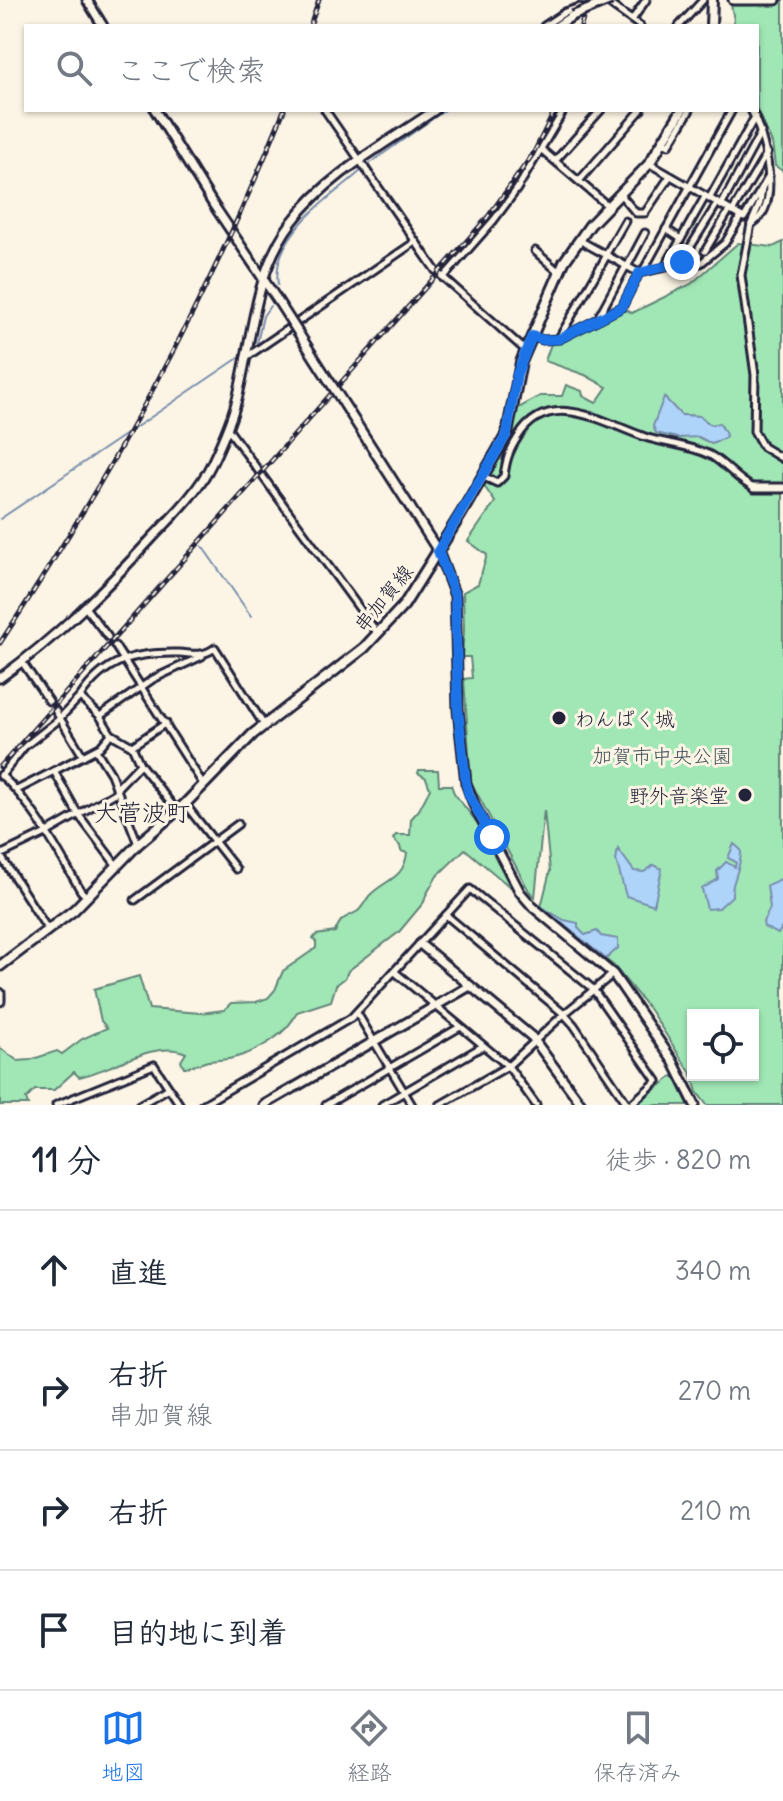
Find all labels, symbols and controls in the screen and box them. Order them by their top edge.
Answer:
search box [24,24,759,112]
icon: search [52,46,96,90]
text: ここで検索 [116,51,266,89]
route end [664,244,700,280]
street label: 串加賀線 [348,559,418,637]
place label: わんぱく城 [575,706,675,731]
marker: わんぱく城 [550,709,568,727]
park label: 加賀市中央公園 [592,743,732,768]
place label: 野外音楽堂 [629,783,729,808]
marker: 野外音楽堂 [736,786,754,804]
district label: 大菅波町 [94,797,190,827]
route start [474,819,510,855]
map controls [687,1009,759,1081]
button: locate [687,1009,759,1081]
text: 11 分 [32,1138,101,1181]
text: 徒歩 · 820 m [606,1143,751,1176]
icon: ahead [32,1248,76,1292]
text: 直進 [108,1253,168,1291]
text: 340 m [675,1254,751,1287]
text: 右折 [108,1355,168,1393]
icon: right [32,1368,76,1412]
text: 270 m [678,1374,751,1407]
text: 串加賀線 [108,1398,212,1431]
icon: right [32,1488,76,1532]
text: 右折 [108,1493,168,1531]
text: 210 m [680,1494,751,1527]
icon: arrive [32,1608,76,1652]
text: 目的地に到着 [108,1613,288,1651]
tab: 地図 [101,1706,145,1786]
tab: 経路 [347,1706,392,1786]
tab: 保存済み [594,1706,682,1786]

